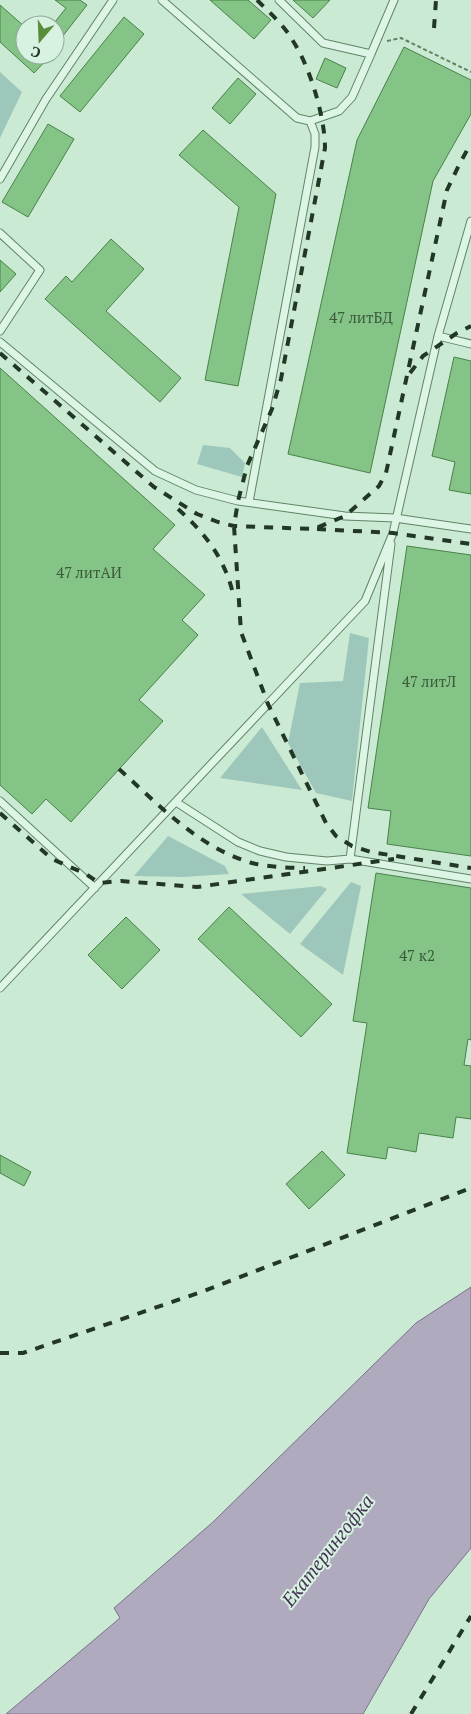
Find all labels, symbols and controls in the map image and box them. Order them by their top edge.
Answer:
north arrow [15,15,65,65]
text: С [28,42,43,63]
house number: 47 литБД [329,307,393,327]
house number: 47 литАИ [56,562,122,582]
house number: 47 литЛ [402,671,456,691]
house number: 47 к2 [399,945,435,965]
water label: Екатерингофка [275,1489,379,1612]

